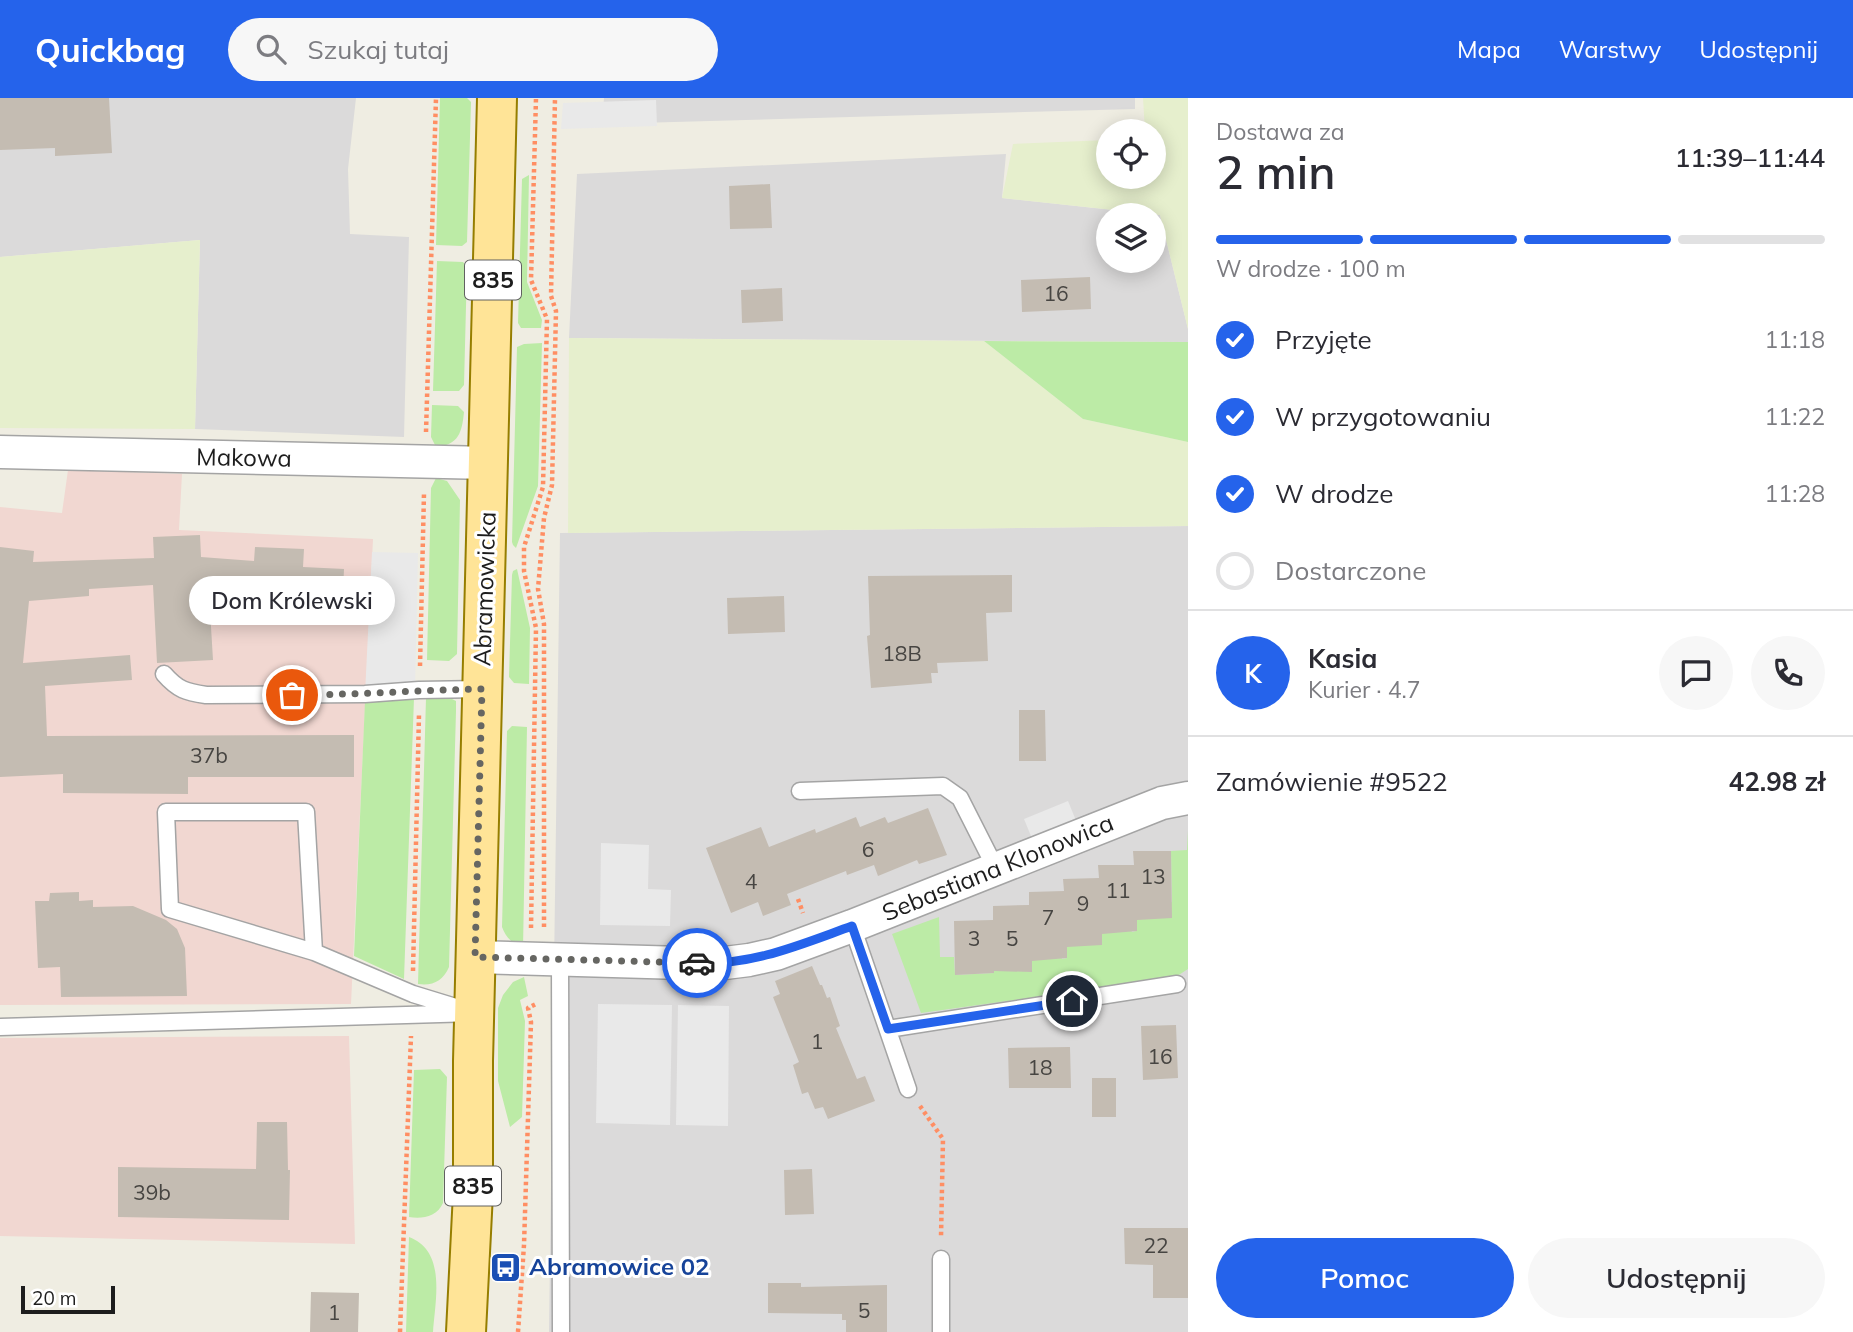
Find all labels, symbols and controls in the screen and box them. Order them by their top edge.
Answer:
search box [228,18,718,81]
text: Quickbag [35,29,186,70]
icon: search [252,30,290,68]
text: Szukaj tutaj [308,33,449,66]
text: Mapa [1457,34,1521,64]
text: Warstwy [1559,34,1661,64]
text: Udostępnij [1699,34,1818,64]
text: Dostawa za [1216,117,1345,146]
map controls [1096,119,1166,273]
button: locate [1096,119,1166,189]
text: 11:39–11:44 [1675,141,1825,174]
text: 2 min [1216,143,1335,201]
button: layers [1096,203,1166,273]
text: W drodze · 100 m [1216,254,1406,283]
road number: 835 [465,260,521,300]
house number: 16 [1043,280,1069,306]
icon: check [1216,321,1254,359]
text: Przyjęte [1275,323,1372,356]
text: 11:18 [1765,325,1825,354]
icon: check [1216,398,1254,436]
text: W przygotowaniu [1275,400,1491,433]
text: 11:22 [1765,402,1825,431]
street label: Makowa [196,441,292,473]
icon: check [1216,475,1254,513]
text: W drodze [1275,477,1393,510]
text: 11:28 [1765,479,1825,508]
street label: Abramowicka [466,511,502,667]
text: Dostarczone [1275,554,1426,587]
callout: Dom Królewski [189,576,395,625]
text: Dom Królewski [211,586,373,615]
button: chat [1659,636,1733,710]
button: phone [1751,636,1825,710]
house number: 18B [882,640,922,666]
text: Kasia [1308,642,1377,675]
text: K [1244,657,1262,690]
pin [262,665,322,725]
text: Kurier · 4.7 [1308,675,1420,704]
icon: bag [273,676,311,714]
house number: 37b [190,742,228,768]
text: Zamówienie #9522 [1216,765,1448,798]
text: 42.98 zł [1729,765,1825,798]
street label: Sebastiana Klonowica [878,807,1118,927]
house number: 6 [862,836,874,862]
house number: 13 [1140,863,1166,889]
house number: 4 [745,868,758,894]
house number: 11 [1105,877,1131,903]
house number: 9 [1077,890,1089,916]
house number: 7 [1042,904,1054,930]
house number: 3 [968,925,980,951]
house number: 5 [1006,925,1018,951]
courier [662,928,732,998]
icon: car [678,944,716,982]
pin [1042,971,1102,1031]
icon: home [1053,982,1091,1020]
house number: 1 [811,1028,823,1054]
house number: 16 [1147,1043,1173,1069]
house number: 18 [1027,1054,1053,1080]
road number: 835 [445,1166,501,1205]
house number: 39b [133,1179,171,1205]
house number: 22 [1143,1232,1169,1258]
button: Pomoc [1216,1238,1514,1318]
button: Udostępnij [1528,1238,1825,1318]
bus stop icon: Abramowice 02 [489,1250,523,1284]
place label: Abramowice 02 [529,1251,709,1281]
scale bar [21,1283,116,1315]
text: 20 m [32,1286,76,1310]
house number: 5 [858,1297,870,1323]
house number: 1 [328,1299,340,1325]

